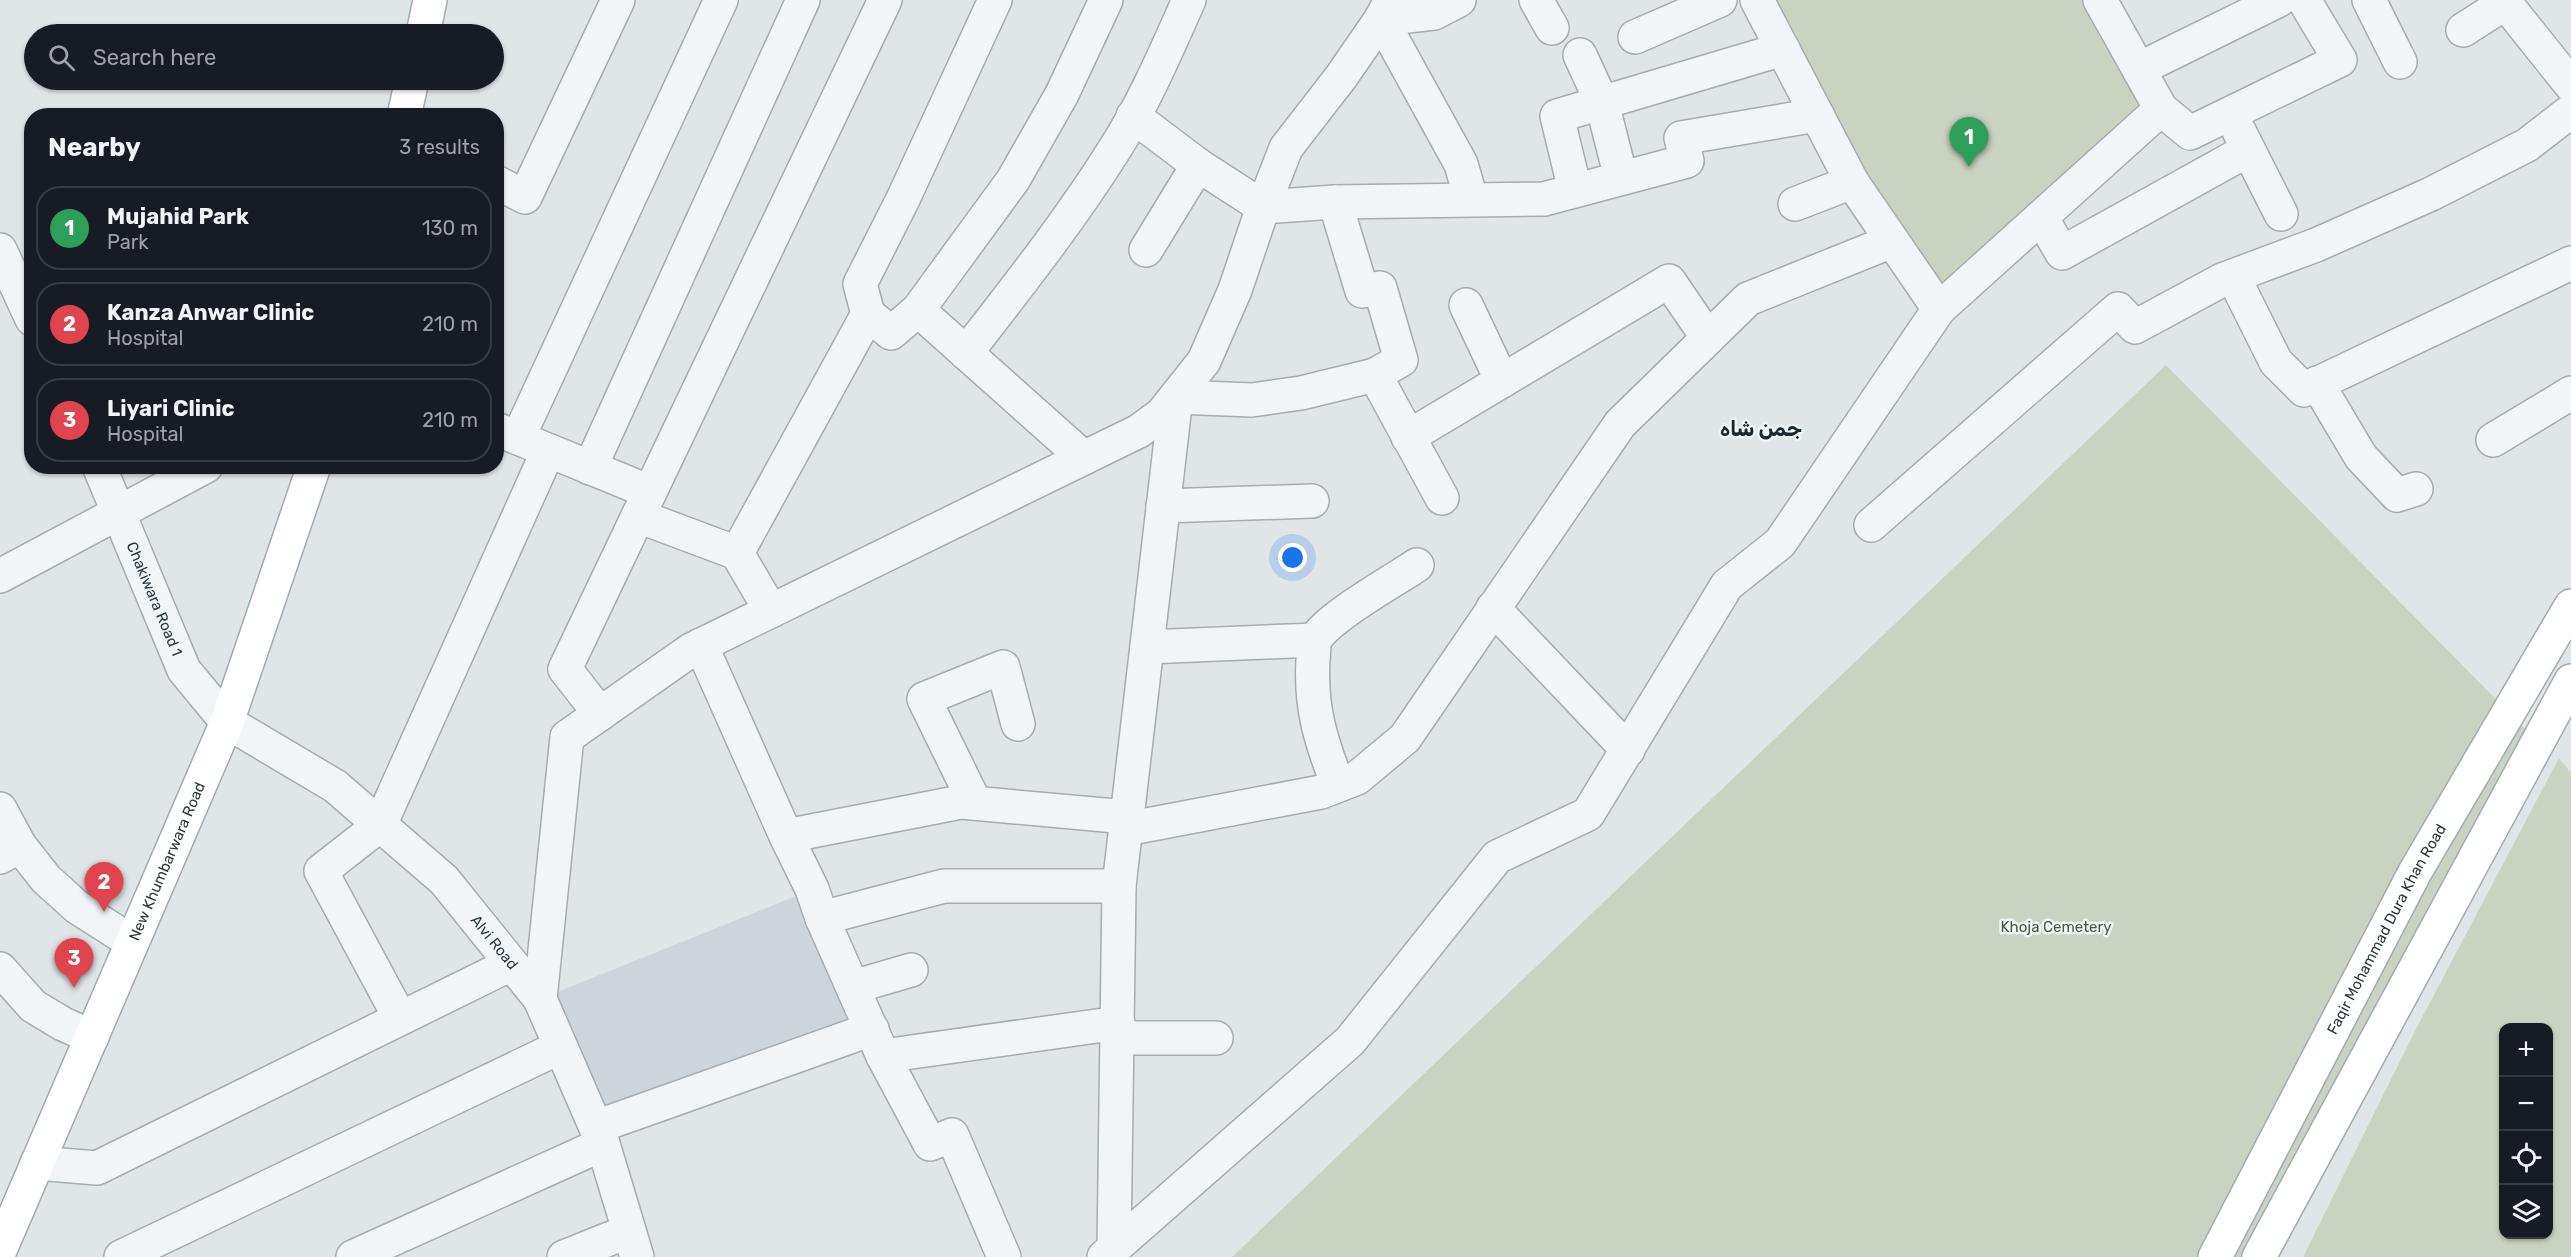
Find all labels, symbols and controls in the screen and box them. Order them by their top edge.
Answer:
search box [24,24,504,90]
icon: search [45,41,78,74]
text: Search here [93,44,216,71]
pin: 1 [1950,118,1988,167]
text: Nearby [48,132,141,163]
text: 3 results [399,135,480,159]
text: Mujahid Park [107,203,249,230]
text: 1 [65,216,74,240]
text: 130 m [422,216,478,240]
text: Park [107,230,149,254]
text: Kanza Anwar Clinic [107,299,314,326]
text: 2 [63,312,76,336]
text: 210 m [422,312,478,336]
text: Hospital [107,326,183,350]
text: Liyari Clinic [107,395,234,422]
text: 3 [63,408,76,432]
text: 210 m [422,408,478,432]
district label: جمن شاہ [1720,416,1802,441]
text: Hospital [107,422,183,446]
street label: Chakiwara Road 1 [123,539,186,659]
your location [1278,543,1307,572]
street label: New Khumbarwara Road [125,779,209,943]
street label: Faqir Mohammad Dura Khan Road [2323,821,2450,1037]
pin: 2 [84,862,124,912]
street label: Alvi Road [467,911,522,973]
park label: Khoja Cemetery [2001,918,2111,936]
pin: 3 [54,938,94,988]
map controls [2499,1023,2553,1239]
button: + [2499,1023,2553,1077]
button: − [2499,1077,2553,1131]
button: locate [2499,1131,2553,1185]
button: layers [2499,1185,2553,1239]

